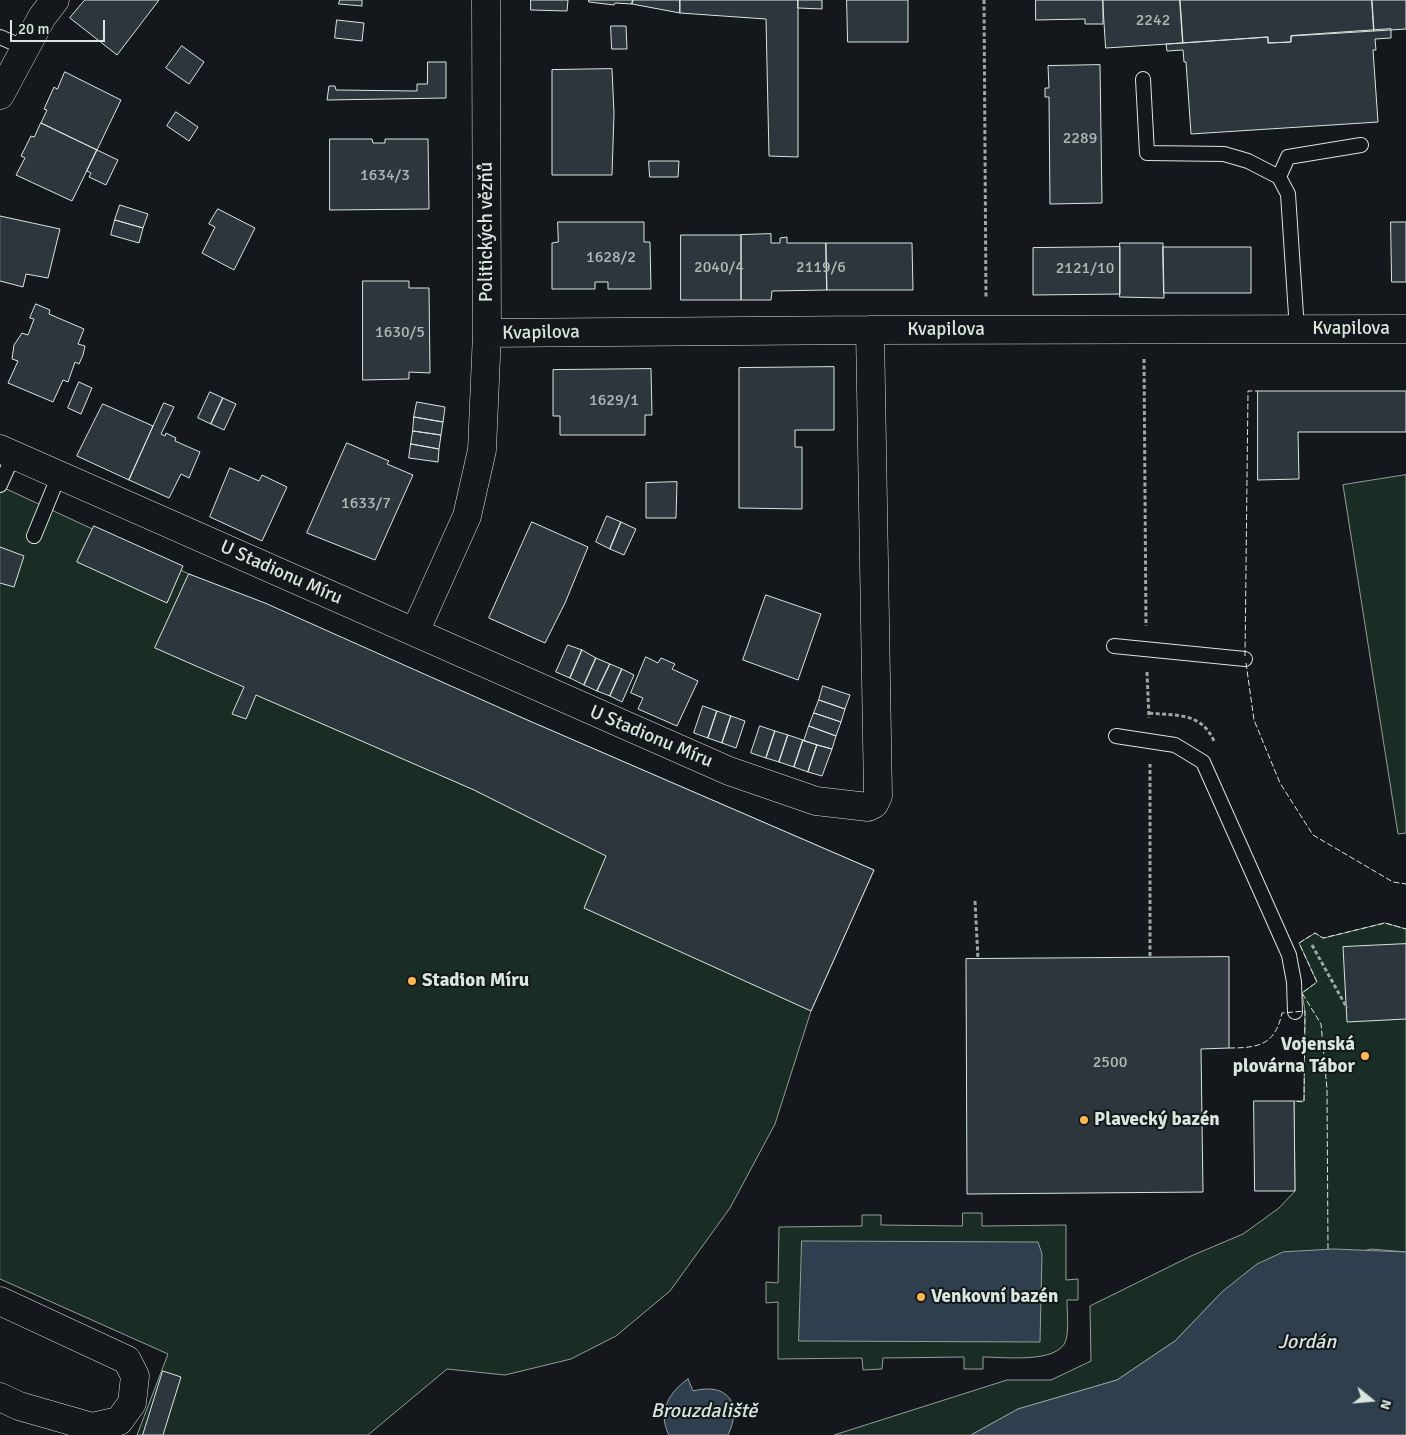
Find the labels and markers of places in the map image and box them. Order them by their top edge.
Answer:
place label: Stadion Míru [422,970,529,992]
marker: Stadion Míru [406,975,418,987]
place label: Vojenská plovárna Tábor [1233,1034,1355,1078]
marker: Vojenská plovárna Tábor [1359,1050,1371,1062]
place label: Plavecký bazén [1094,1109,1220,1131]
marker: Plavecký bazén [1078,1114,1090,1126]
place label: Venkovní bazén [931,1286,1058,1308]
marker: Venkovní bazén [915,1291,927,1303]

